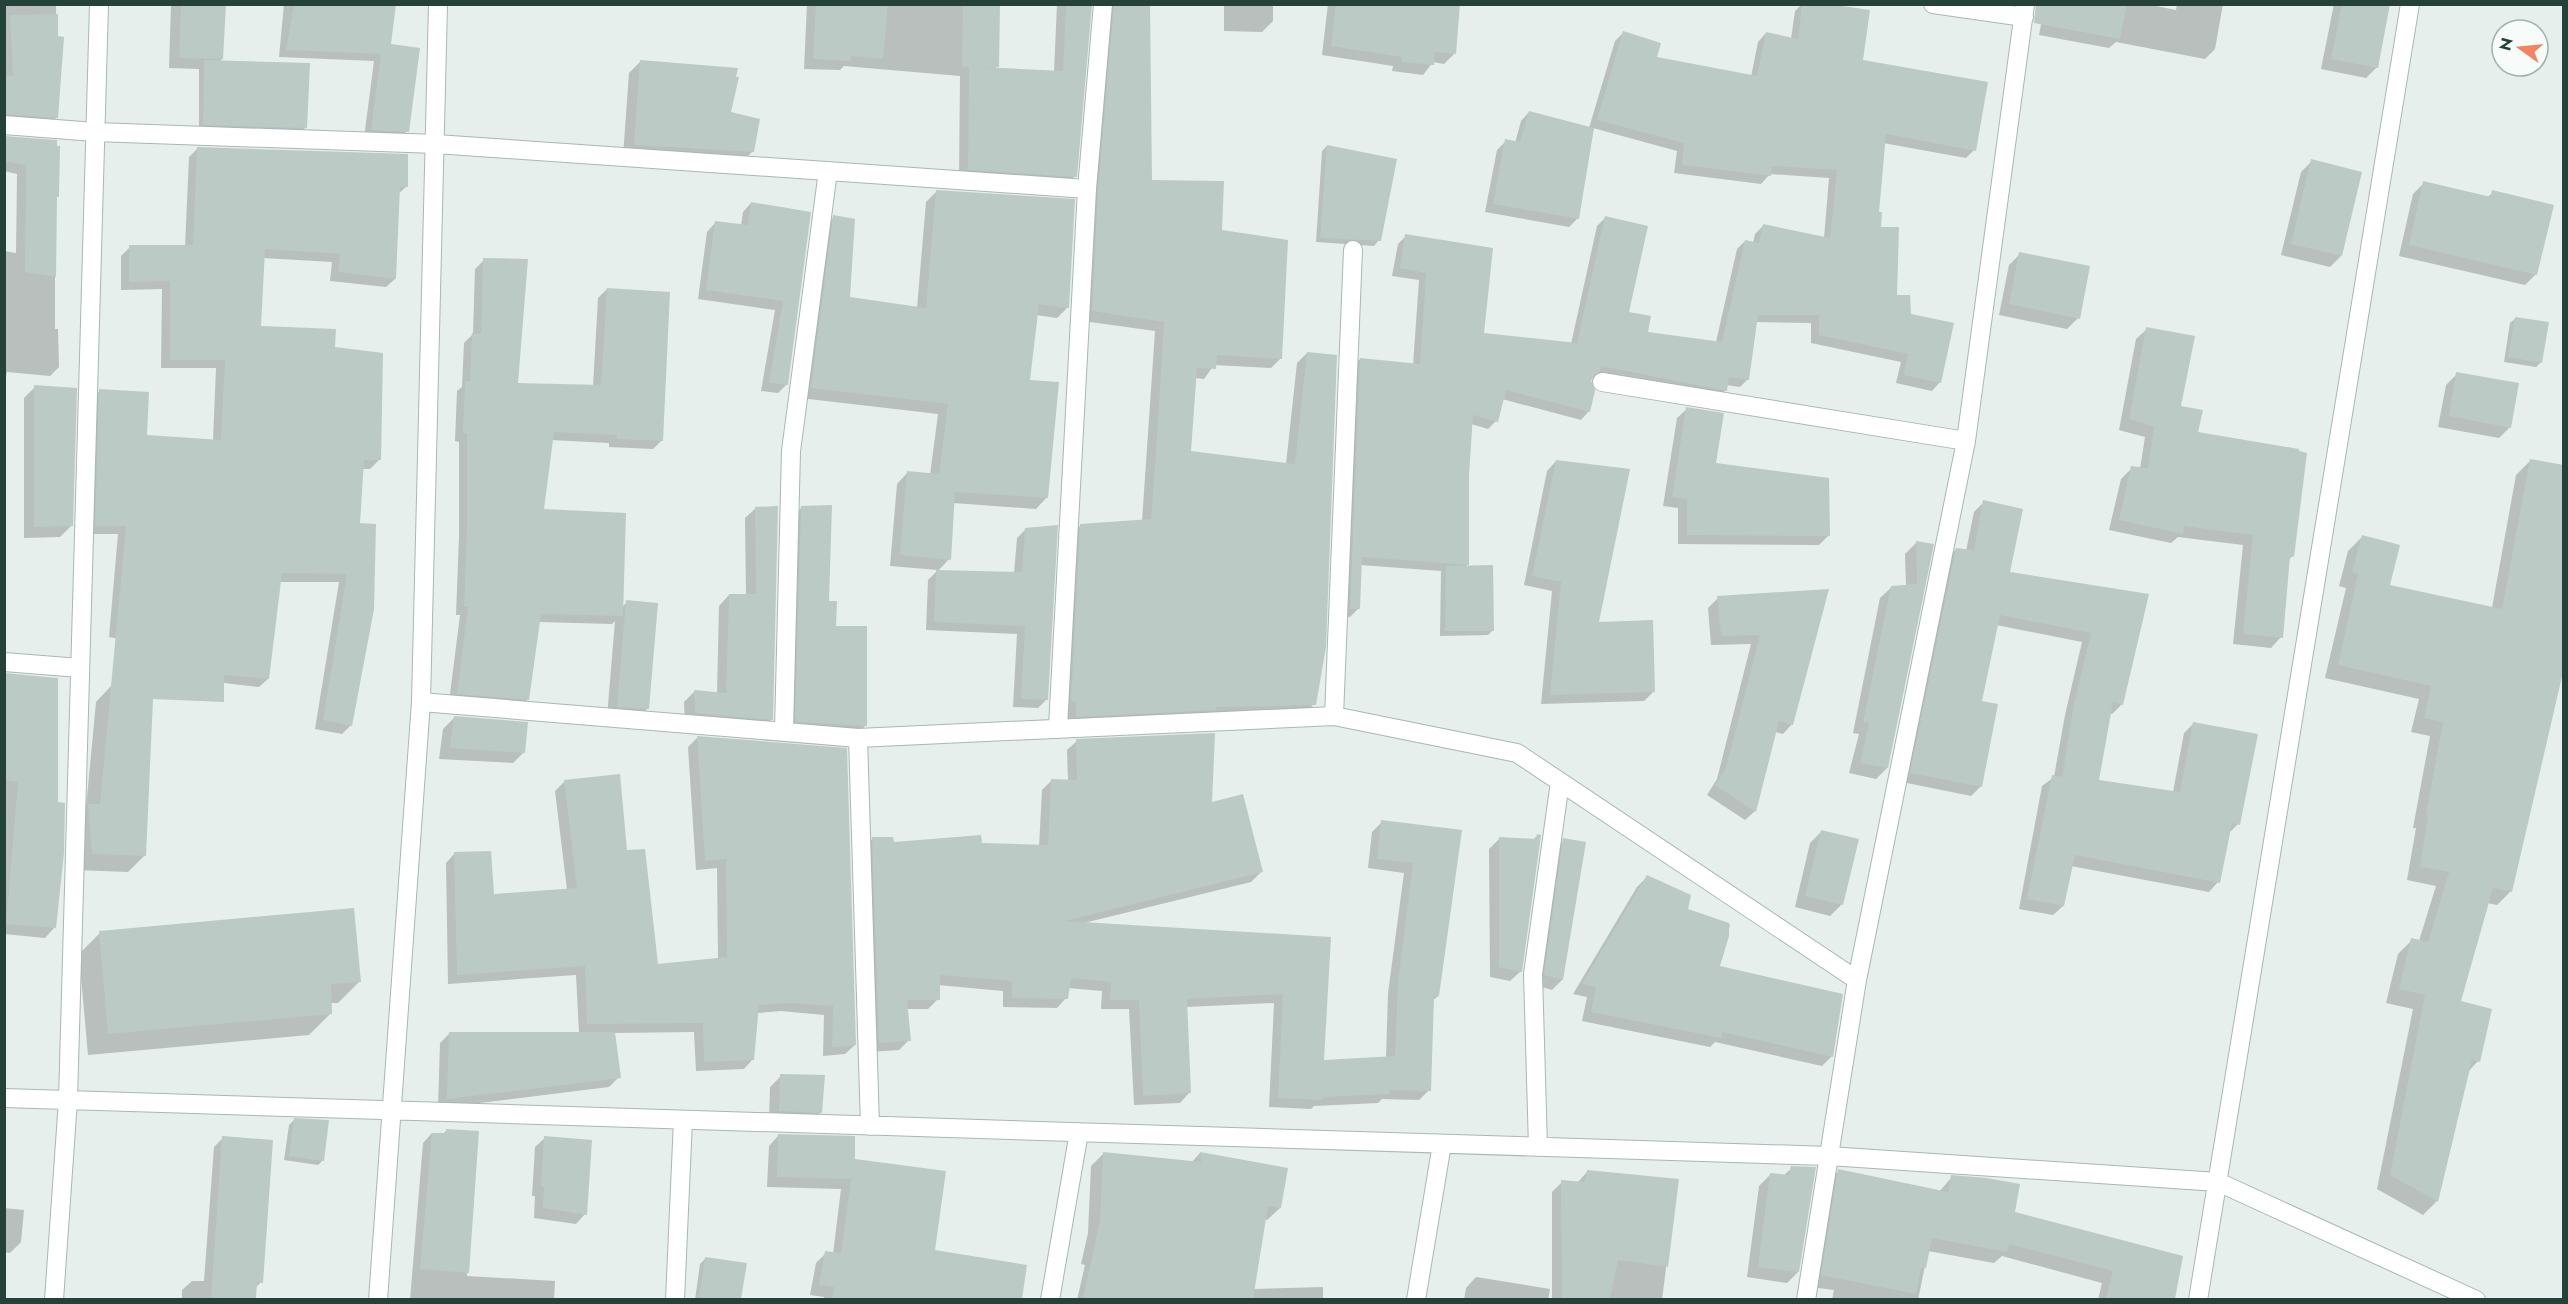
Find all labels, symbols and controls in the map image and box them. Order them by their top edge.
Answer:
north arrow [2490,18,2550,78]
text: N [2493,35,2519,53]

